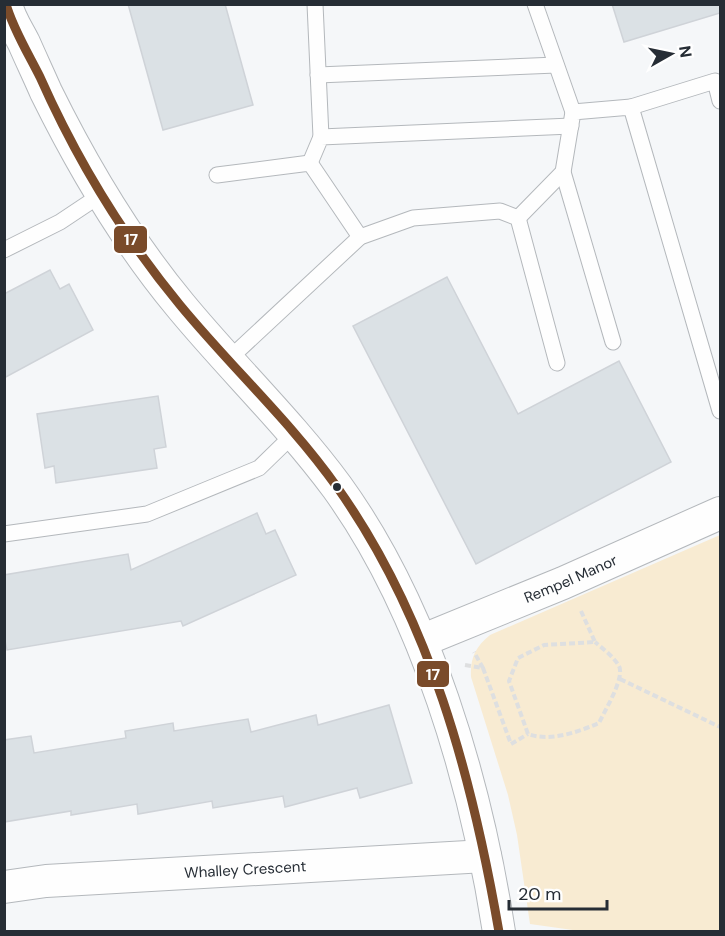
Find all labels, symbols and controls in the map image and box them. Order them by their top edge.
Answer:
north arrow [641,24,701,84]
text: N [674,44,697,59]
line badge: 17 [113,225,148,254]
text: 17 [124,229,139,250]
unlabelled marker [331,481,343,493]
street label: Rempel Manor [521,550,621,608]
line badge: 17 [416,660,450,688]
text: 17 [426,664,441,685]
street label: Whalley Crescent [184,856,307,883]
scale bar [509,873,606,911]
text: 20 m [518,882,561,906]

